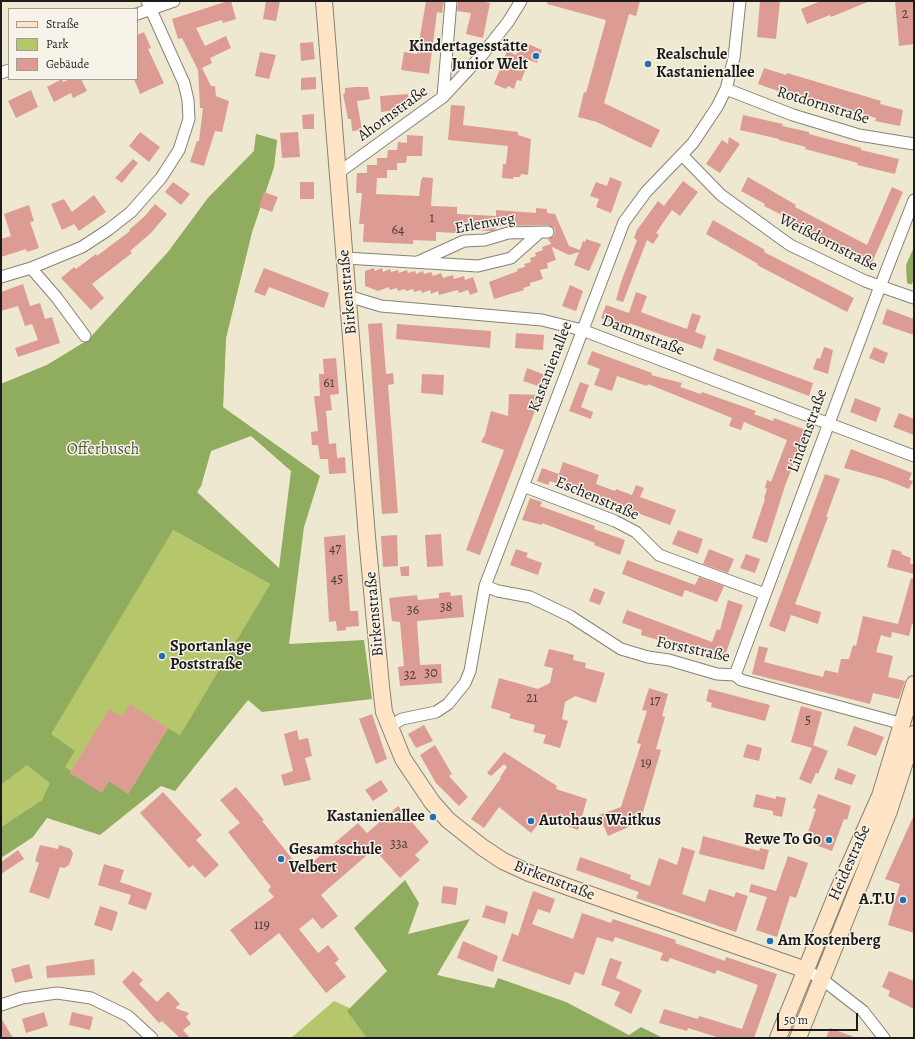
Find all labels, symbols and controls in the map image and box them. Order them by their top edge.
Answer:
house number: 2 [902,7,908,23]
legend [8,8,138,80]
text: Straße [46,16,79,32]
text: Park [46,36,69,52]
place label: Kindertagesstätte Junior Welt [409,37,528,75]
place label: Realschule Kastanienallee [656,45,755,83]
marker: Kindertagesstätte Junior Welt [531,51,541,61]
text: Gebäude [46,56,89,72]
marker: Realschule Kastanienallee [643,59,653,69]
street label: Ahornstraße [354,82,432,146]
street label: Rotdornstraße [774,83,872,129]
street label: Erlenweg [453,209,517,239]
street label: Weißdornstraße [775,210,881,276]
house number: 1 [430,211,434,227]
house number: 64 [392,223,404,239]
street label: Birkenstraße [335,249,361,335]
street label: Dammstraße [599,311,687,361]
street label: Kastanienallee [525,319,577,415]
house number: 61 [323,376,335,392]
street label: Lindenstraße [784,387,832,475]
park label: Offerbusch [67,440,139,460]
street label: Eschenstraße [552,473,642,525]
house number: 47 [329,542,341,558]
street label: Birkenstraße [362,571,388,657]
house number: 45 [331,572,343,588]
house number: 38 [440,600,452,616]
house number: 36 [407,603,419,619]
street label: Forststraße [654,633,732,667]
place label: Sportanlage Poststraße [170,637,251,675]
marker: Sportanlage Poststraße [157,651,167,661]
house number: 30 [424,666,438,682]
house number: 32 [404,668,416,684]
house number: 21 [526,691,538,707]
house number: 17 [650,694,660,710]
house number: 5 [805,713,811,729]
house number: 19 [640,756,652,772]
place label: Kastanienallee [326,807,425,827]
place label: Autohaus Waitkus [539,811,661,831]
marker: Kastanienallee [428,812,438,822]
marker: Autohaus Waitkus [526,816,536,826]
street label: Heidestraße [825,822,875,904]
place label: Rewe To Go [744,830,821,850]
marker: Rewe To Go [824,835,834,845]
house number: 33a [390,837,408,853]
place label: Gesamtschule Velbert [289,840,382,878]
marker: Gesamtschule Velbert [276,854,286,864]
street label: Birkenstraße [511,857,597,905]
place label: A.T.U [859,890,895,910]
marker: A.T.U [898,895,908,905]
house number: 119 [254,918,270,934]
place label: Am Kostenberg [778,931,881,951]
marker: Am Kostenberg [765,936,775,946]
scale bar [779,1005,860,1031]
text: 50 m [784,1012,808,1028]

